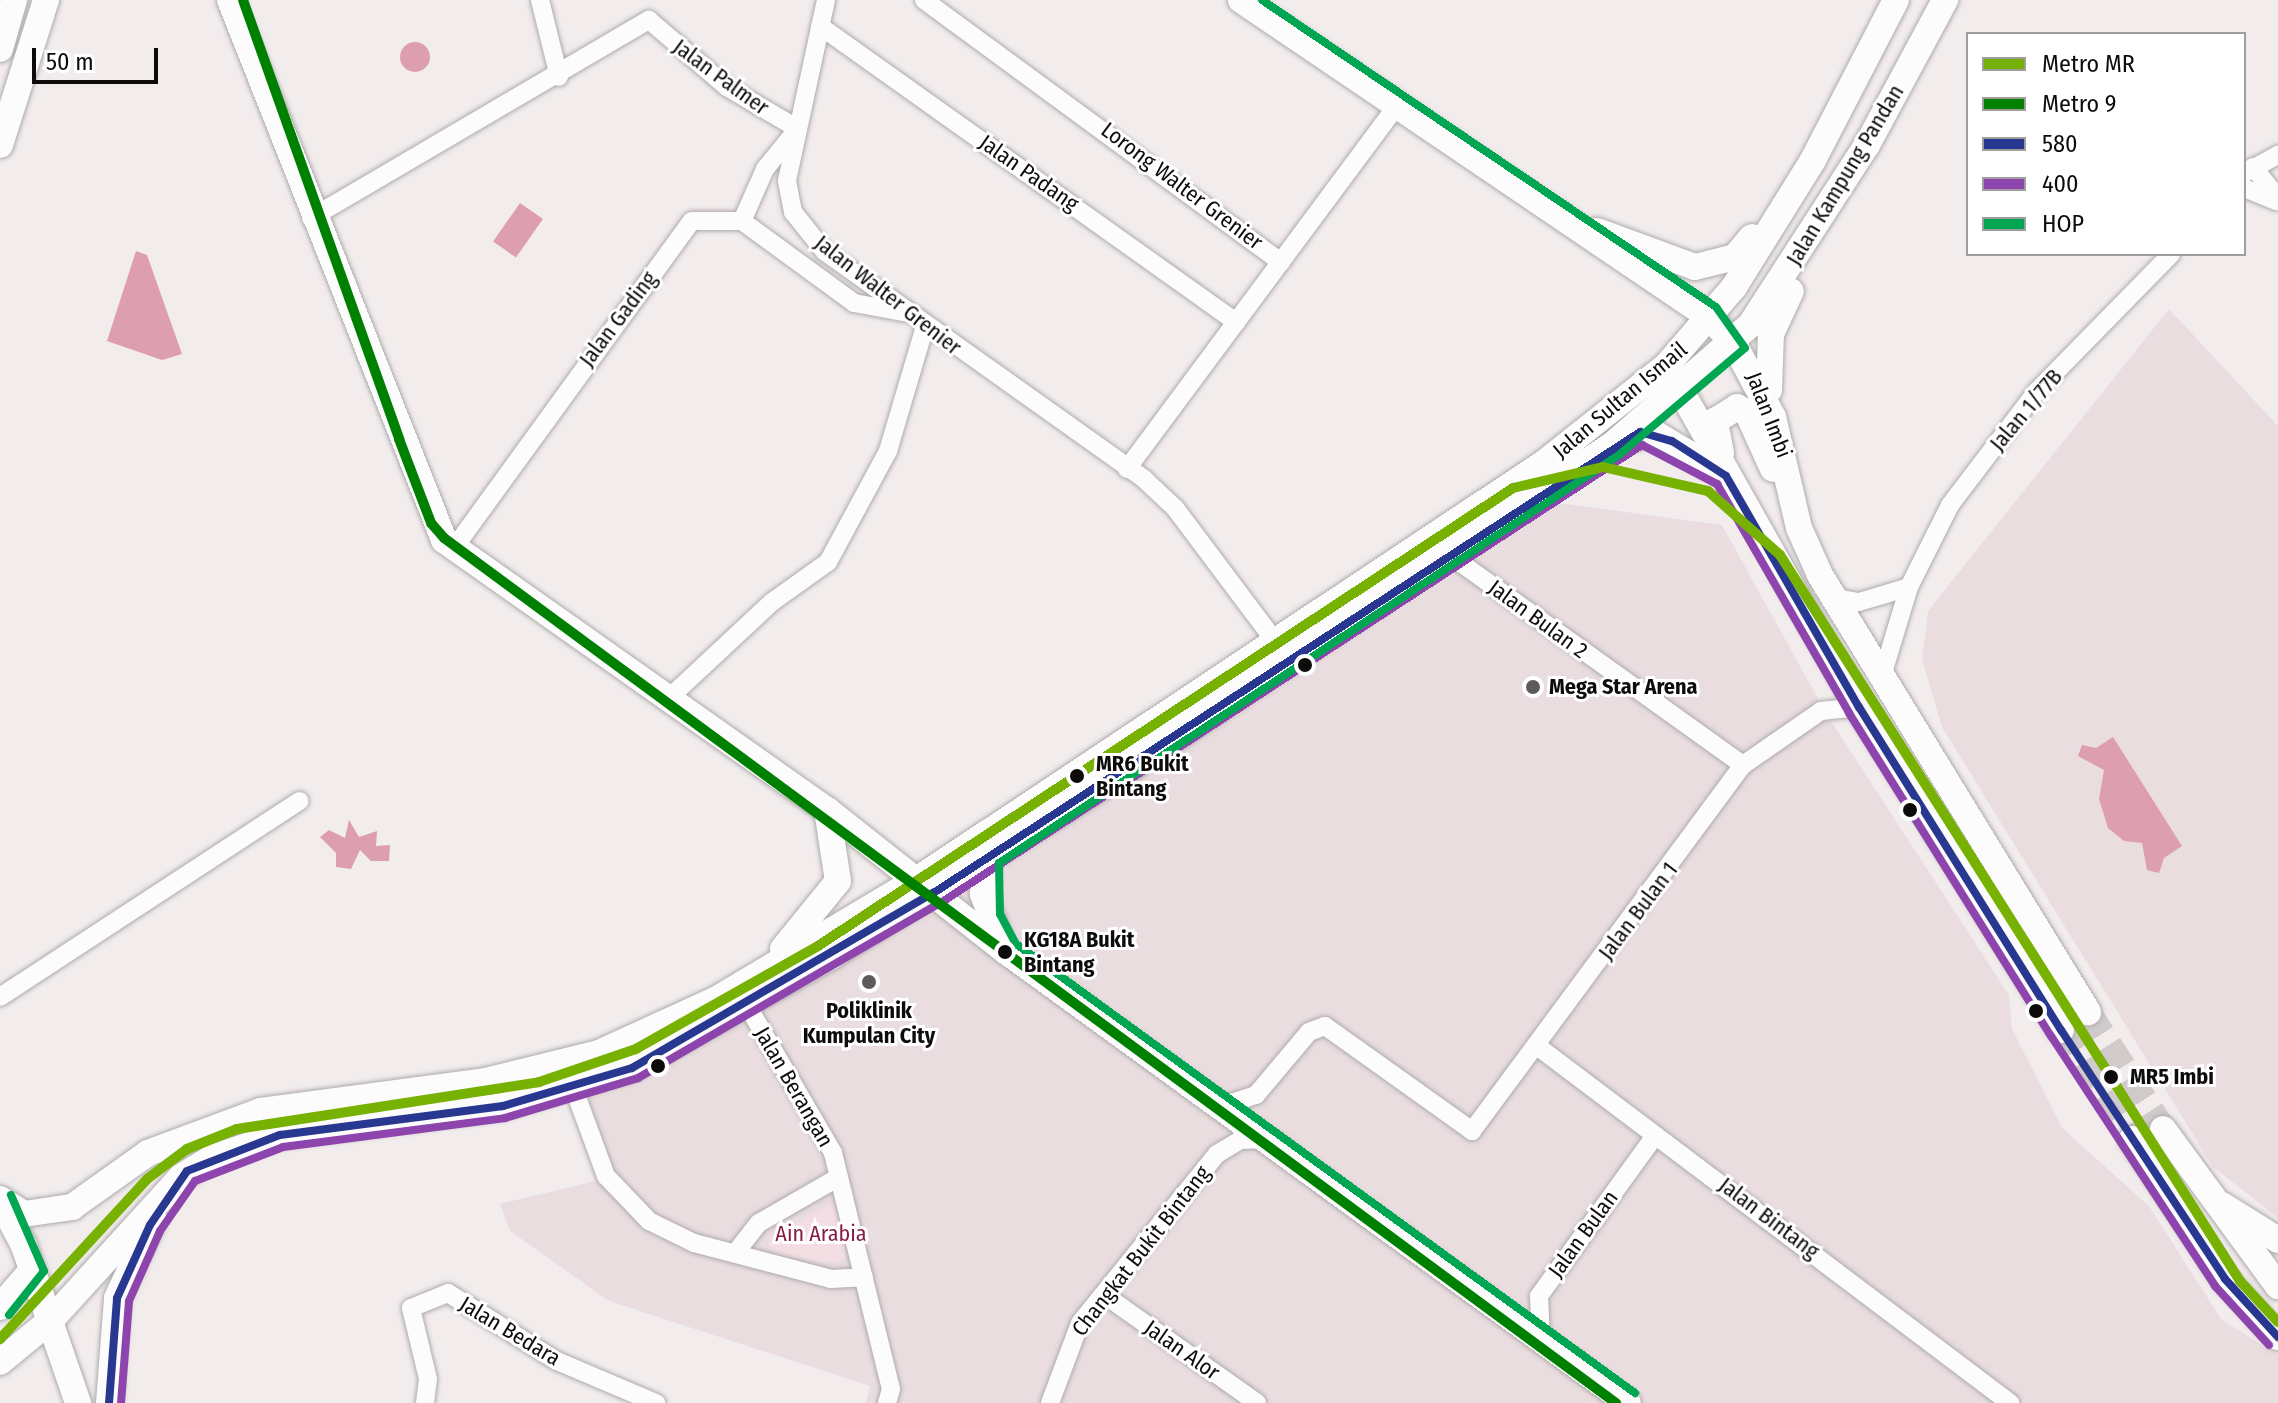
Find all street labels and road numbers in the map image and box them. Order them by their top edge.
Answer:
street label: Jalan Palmer [668,33,774,121]
street label: Jalan Kampung Pandan [1781,80,1909,270]
street label: Lorong Walter Grenier [1096,117,1268,255]
street label: Jalan Padang [974,129,1084,217]
street label: Jalan Walter Grenier [809,230,967,360]
street label: Jalan Gading [574,266,662,372]
street label: Jalan Sultan Ismail [1548,336,1692,464]
street label: Jalan 1/77B [1984,364,2068,456]
street label: Jalan Imbi [1741,368,1797,462]
street label: Jalan Bulan 2 [1483,574,1593,664]
street label: Jalan Bulan 1 [1593,857,1683,965]
street label: Jalan Berangan [749,1022,839,1152]
street label: Changkat Bukit Bintang [1066,1161,1216,1341]
street label: Jalan Bintang [1714,1172,1824,1264]
street label: Jalan Bulan [1543,1185,1623,1283]
street label: Jalan Bedara [455,1291,565,1371]
street label: Jalan Alor [1139,1314,1225,1386]

